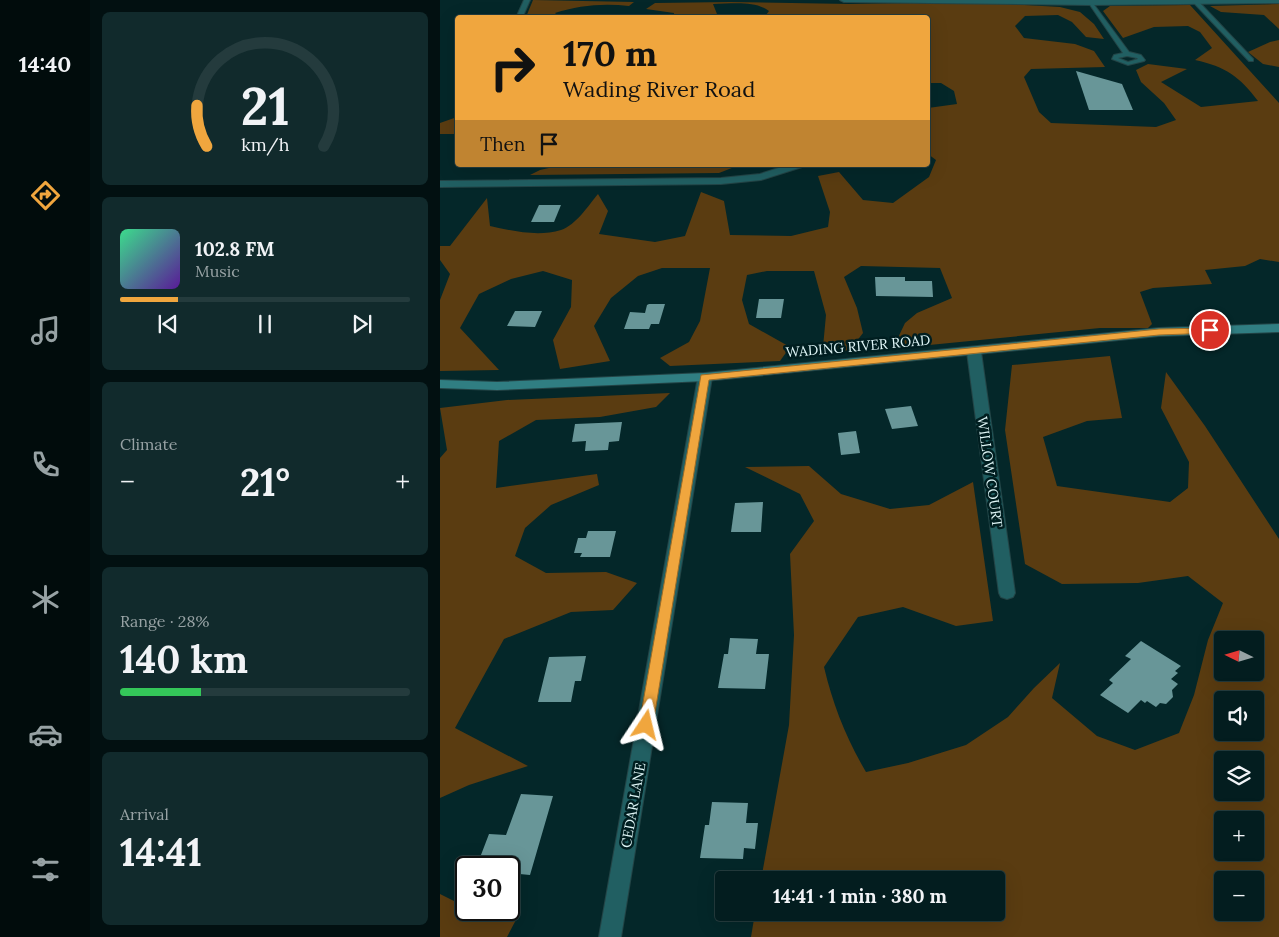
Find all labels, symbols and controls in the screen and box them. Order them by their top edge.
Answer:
text: 170 m [563,31,657,76]
icon: right [480,35,545,100]
text: 14:40 [19,50,71,78]
text: 21 [241,73,289,139]
text: Wading River Road [563,75,755,103]
icon: arrive [535,130,563,158]
text: Then [480,132,525,156]
text: km/h [241,133,289,156]
icon: directions [28,178,63,213]
text: 102.8 FM [195,237,275,261]
text: Music [195,261,240,281]
pin [1189,309,1231,351]
icon: previous [154,310,182,338]
icon: pause [251,310,279,338]
icon: next [348,310,376,338]
icon: music [28,313,63,348]
icon: arrive [1196,316,1224,344]
street label: WADING RIVER ROAD [785,331,931,361]
street label: WILLOW COURT [973,415,1007,529]
text: Climate [120,434,177,454]
icon: phone [28,447,63,482]
text: 21° [240,458,290,506]
text: − [120,464,135,500]
text: + [395,464,410,500]
icon: climate [28,582,63,617]
text: Range · 28% [120,611,209,631]
north arrow [1214,631,1264,681]
map controls [1214,631,1264,921]
text: 140 km [120,635,248,683]
button: sound [1214,691,1264,741]
position arrow [619,698,671,750]
icon: car [28,717,63,752]
button: layers [1214,751,1264,801]
street label: CEDAR LANE [617,761,649,849]
text: Arrival [120,804,169,824]
button: + [1214,811,1264,861]
text: 14:41 [120,828,202,876]
icon: filters [28,852,63,887]
speed limit sign: 30 [455,856,520,921]
button: − [1214,871,1264,921]
text: 14:41 · 1 min · 380 m [773,884,947,908]

